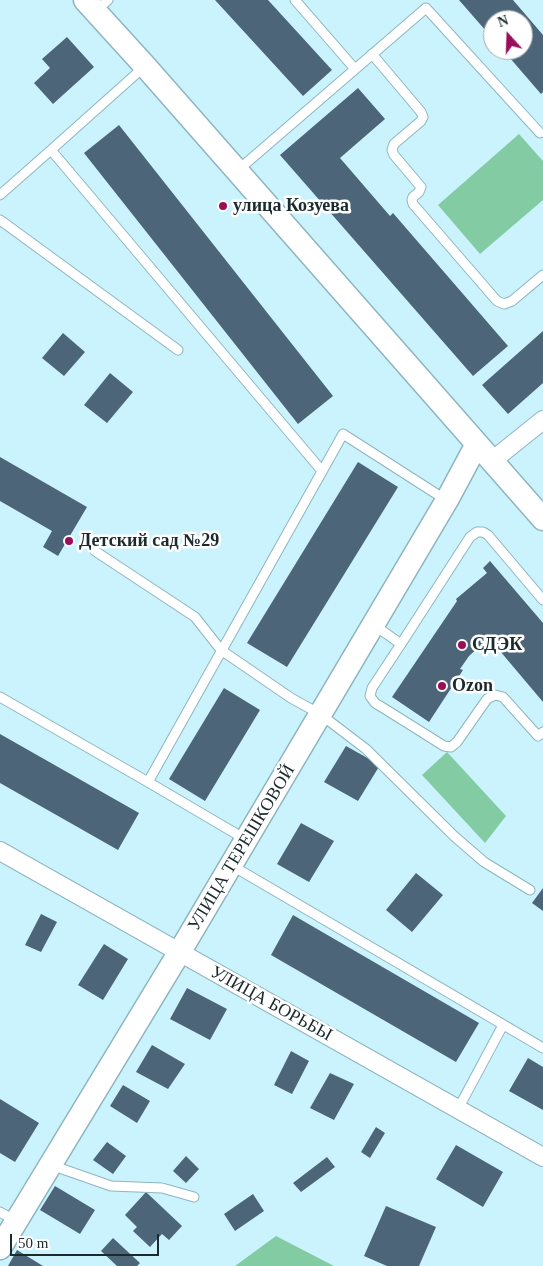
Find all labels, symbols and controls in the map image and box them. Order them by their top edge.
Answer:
north arrow [483,10,533,60]
text: N [496,13,510,30]
place label: улица Козуева [233,195,349,217]
marker: улица Козуева [217,200,229,212]
place label: Детский сад №29 [79,530,219,552]
marker: Детский сад №29 [63,535,75,547]
place label: СДЭК [472,634,522,656]
marker: СДЭК [456,639,468,651]
place label: Ozon [452,675,493,697]
marker: Ozon [436,680,448,692]
street label: УЛИЦА ТЕРЕШКОВОЙ [184,761,300,935]
street label: УЛИЦА БОРЬБЫ [206,962,336,1046]
scale bar [12,1224,161,1256]
text: 50 m [18,1235,48,1251]

